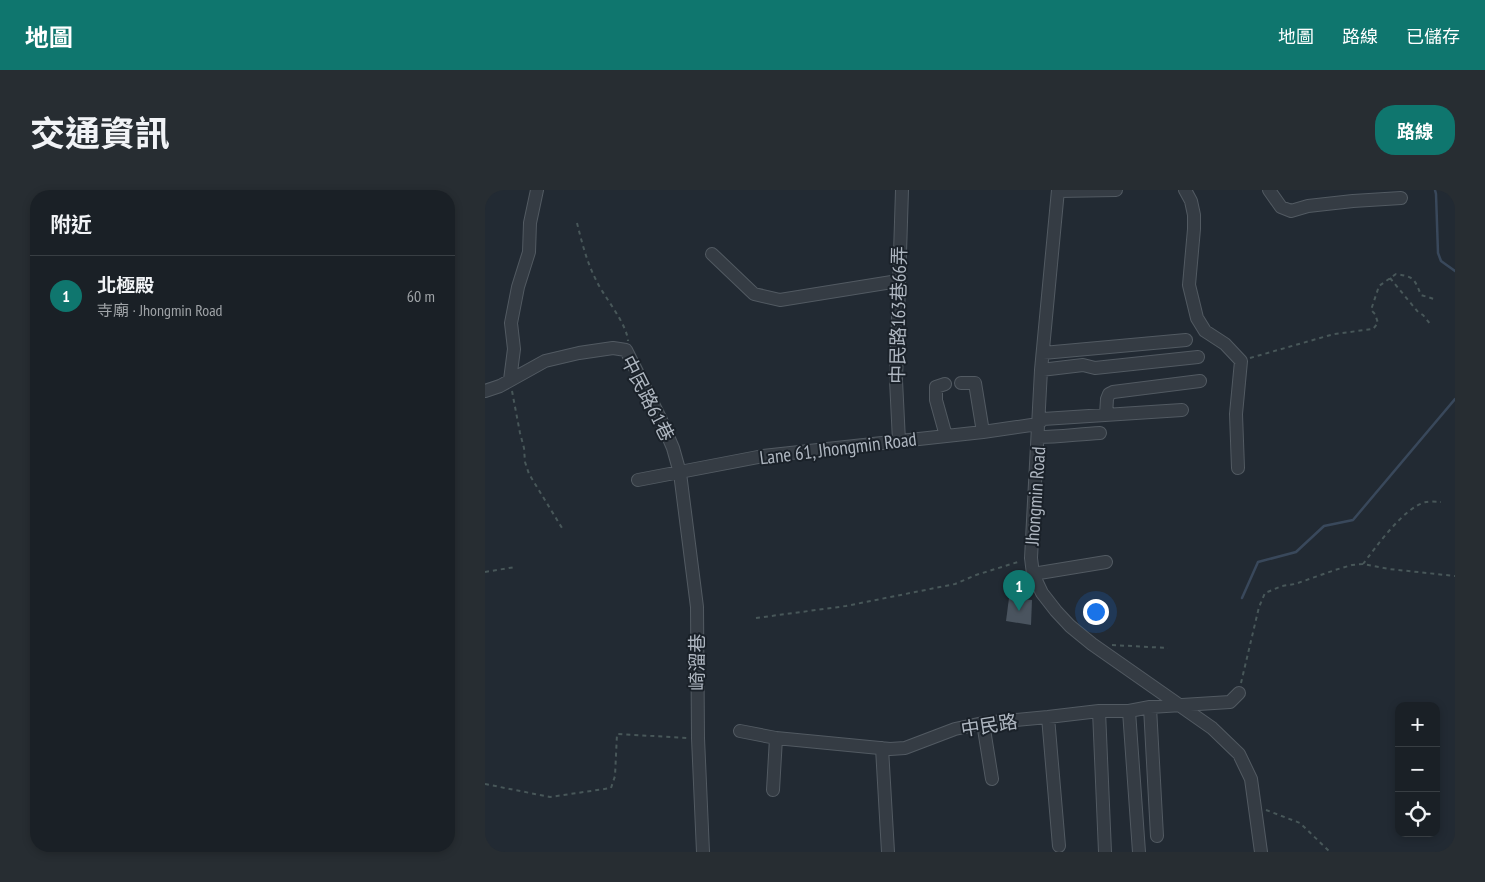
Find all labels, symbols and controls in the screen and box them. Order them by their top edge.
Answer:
text: 地圖 [25,22,73,53]
text: 地圖 [1278,25,1314,48]
text: 路線 [1342,25,1378,48]
text: 已儲存 [1406,25,1460,48]
button: 路線 [1375,105,1455,155]
text: 交通資訊 [30,110,170,156]
text: 附近 [50,211,92,238]
street label: 中民路163巷66弄 [885,246,911,384]
text: 北極殿 [97,273,154,297]
text: 1 [62,286,70,306]
text: 60 m [407,286,435,306]
text: 寺廟 · Jhongmin Road [97,300,223,320]
street label: 中民路61巷 [616,351,680,445]
street label: Lane 61, Jhongmin Road [758,426,918,470]
street label: Jhongmin Road [1020,446,1050,547]
pin: 1 [1003,570,1035,611]
your location [1083,599,1109,625]
street label: 崎溜巷 [685,633,709,691]
map controls [1395,702,1440,837]
button: + [1395,702,1440,747]
street label: 中民路 [959,709,1019,741]
button: − [1395,747,1440,792]
button: locate [1395,792,1440,837]

